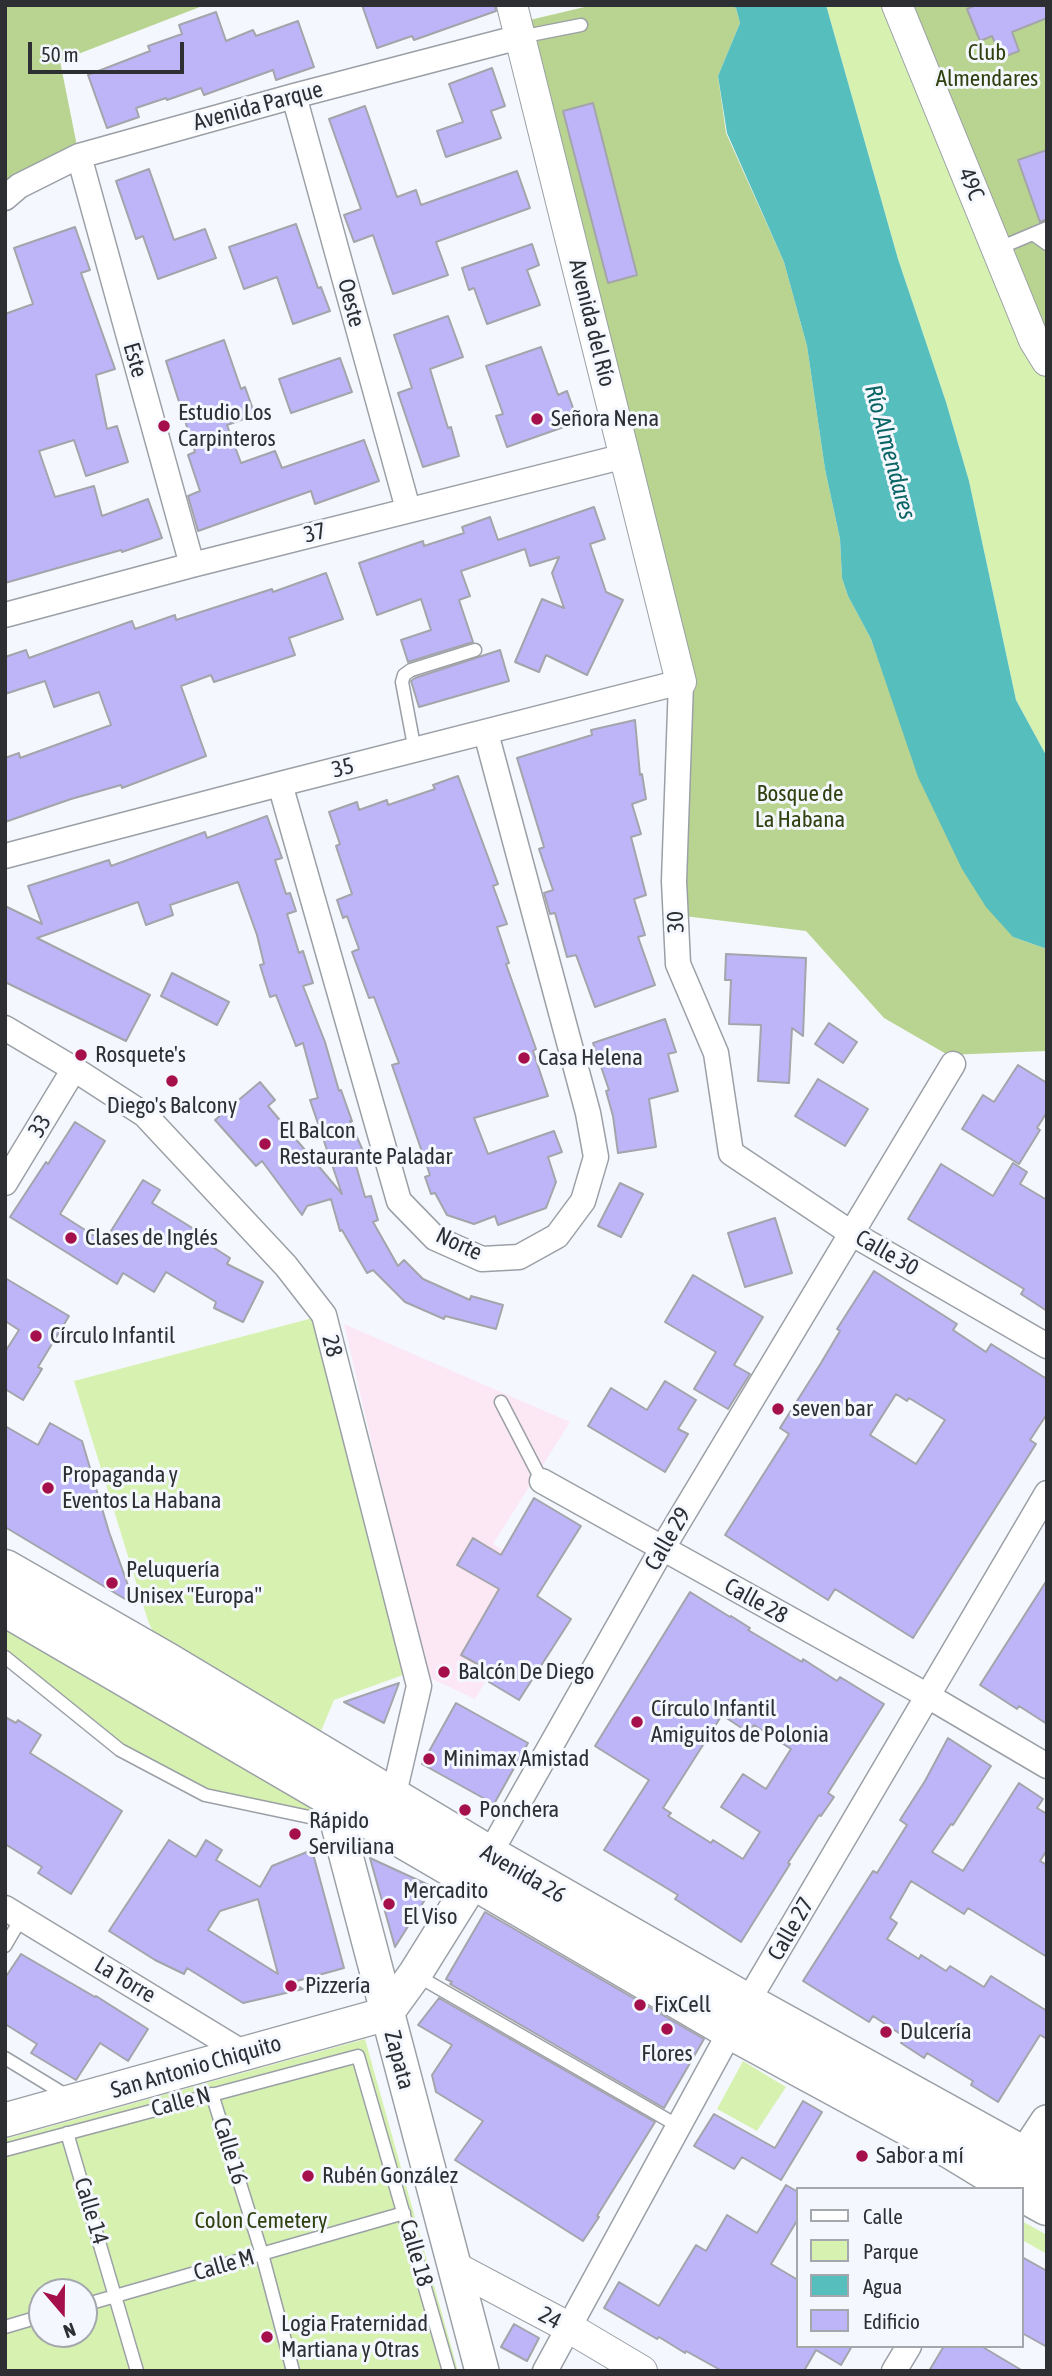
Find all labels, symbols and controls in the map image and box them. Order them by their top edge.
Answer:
scale bar [32,28,187,72]
park label: Club Almendares [936,39,1038,93]
text: 50 m [41,42,79,66]
street label: Avenida Parque [190,75,326,137]
street label: 49C [952,164,990,204]
street label: Avenida del Río [563,256,621,390]
street label: Oeste [331,276,371,330]
street label: Este [117,339,153,381]
water label: Río Almendares [858,381,922,523]
place label: Estudio Los Carpinteros [178,399,276,453]
place label: Señora Nena [551,405,659,433]
marker: Señora Nena [529,411,545,427]
marker: Estudio Los Carpinteros [156,418,172,434]
street label: 37 [301,517,329,549]
street label: 35 [329,752,357,784]
park label: Bosque de La Habana [755,780,845,834]
street label: 30 [662,910,690,934]
place label: Rosquete's [95,1041,186,1069]
place label: Casa Helena [538,1044,643,1072]
marker: Rosquete's [73,1047,89,1063]
marker: Casa Helena [516,1050,532,1066]
marker: Diego's Balcony [164,1073,180,1089]
place label: Diego's Balcony [107,1092,237,1120]
street label: 33 [23,1110,57,1142]
place label: El Balcon Restaurante Paladar [279,1117,452,1171]
marker: El Balcon Restaurante Paladar [257,1136,273,1152]
street label: Norte [432,1221,486,1267]
place label: Clases de Inglés [85,1224,218,1252]
street label: Calle 30 [851,1224,923,1282]
marker: Clases de Inglés [63,1230,79,1246]
place label: Círculo Infantil [50,1322,175,1350]
marker: Círculo Infantil [28,1328,44,1344]
street label: 28 [316,1332,348,1360]
place label: seven bar [792,1395,873,1423]
marker: seven bar [770,1401,786,1417]
place label: Propaganda y Eventos La Habana [62,1461,221,1515]
marker: Propaganda y Eventos La Habana [40,1480,56,1496]
street label: Calle 29 [639,1503,697,1575]
place label: Peluquería Unisex "Europa" [126,1556,262,1610]
street label: Calle 28 [719,1572,793,1630]
marker: Peluquería Unisex "Europa" [104,1575,120,1591]
place label: Balcón De Diego [458,1658,594,1686]
marker: Balcón De Diego [436,1664,452,1680]
place label: Círculo Infantil Amiguitos de Polonia [651,1695,829,1749]
marker: Círculo Infantil Amiguitos de Polonia [629,1714,645,1730]
place label: Minimax Amistad [443,1745,589,1773]
marker: Minimax Amistad [421,1751,437,1767]
place label: Ponchera [479,1796,559,1824]
marker: Ponchera [457,1802,473,1818]
place label: Rápido Serviliana [309,1807,395,1861]
marker: Rápido Serviliana [287,1826,303,1842]
street label: Avenida 26 [475,1839,571,1909]
place label: Mercadito El Viso [403,1877,488,1931]
street label: Calle 27 [762,1893,820,1965]
marker: Mercadito El Viso [381,1896,397,1912]
street label: La Torre [89,1951,161,2009]
place label: Pizzería [305,1972,371,2000]
marker: Pizzería [283,1978,299,1994]
place label: FixCell [654,1991,711,2019]
marker: FixCell [632,1997,648,2013]
place label: Dulcería [900,2018,972,2046]
marker: Flores [659,2021,675,2037]
marker: Dulcería [878,2024,894,2040]
street label: Zapata [378,2027,420,2093]
street label: San Antonio Chiquito [108,2029,284,2105]
place label: Flores [641,2040,693,2068]
street label: Calle N [148,2081,214,2123]
street label: Calle 16 [207,2114,253,2188]
place label: Sabor a mí [876,2142,964,2170]
marker: Sabor a mí [854,2148,870,2164]
place label: Rubén González [322,2162,458,2190]
marker: Rubén González [300,2168,316,2184]
street label: Calle 14 [68,2174,114,2248]
legend [796,2187,1024,2348]
text: Calle [863,2204,903,2228]
park label: Colon Cemetery [194,2207,328,2235]
street label: Calle 18 [393,2216,439,2290]
text: Parque [863,2239,918,2263]
street label: Calle M [190,2243,258,2287]
text: Agua [863,2274,902,2298]
north arrow [28,2278,98,2348]
street label: 24 [534,2301,566,2335]
text: Edificio [863,2309,920,2333]
place label: Logia Fraternidad Martiana y Otras [281,2310,428,2364]
text: N [60,2319,79,2343]
marker: Logia Fraternidad Martiana y Otras [259,2329,275,2345]

